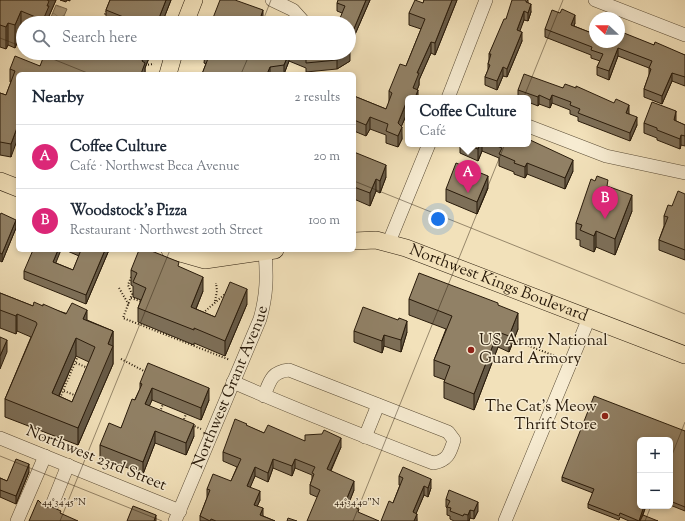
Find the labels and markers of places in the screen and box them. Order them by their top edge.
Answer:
pin: A [455,160,481,193]
pin: B [592,186,618,219]
place label: US Army National Guard Armory [479,330,608,371]
marker: US Army National Guard Armory [466,345,476,355]
place label: The Cat's Meow Thrift Store [485,396,597,437]
marker: The Cat's Meow Thrift Store [600,411,610,421]

